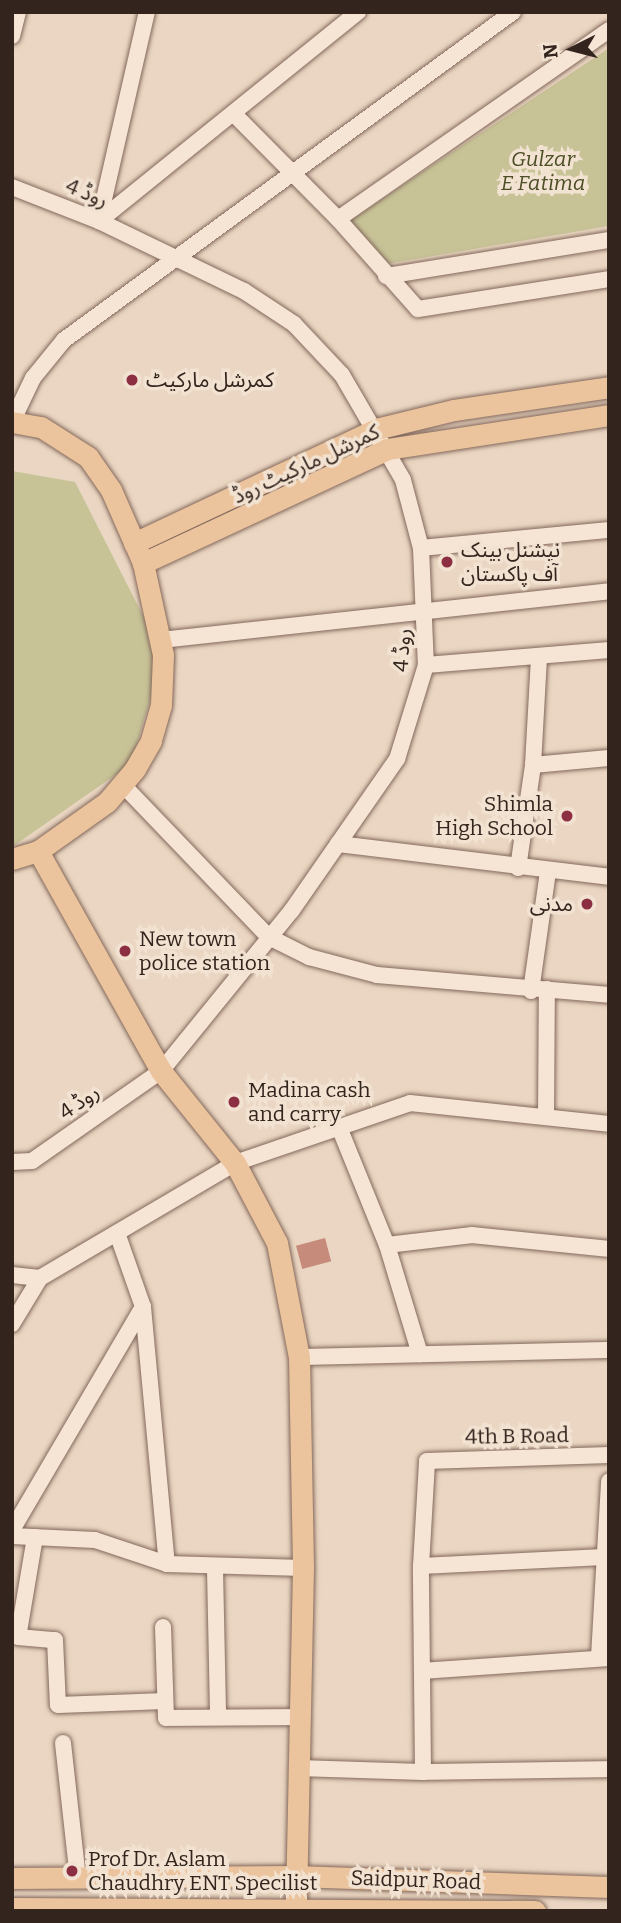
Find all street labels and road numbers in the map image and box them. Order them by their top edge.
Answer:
street label: روڈ 4 [62,173,112,213]
street label: کمرشل مارکیٹ روڈ [229,419,383,509]
street label: روڈ 4 [388,627,416,673]
street label: روڈ 4 [54,1079,104,1125]
street label: 4th B Road [465,1422,569,1450]
street label: Saidpur Road [350,1865,482,1895]

